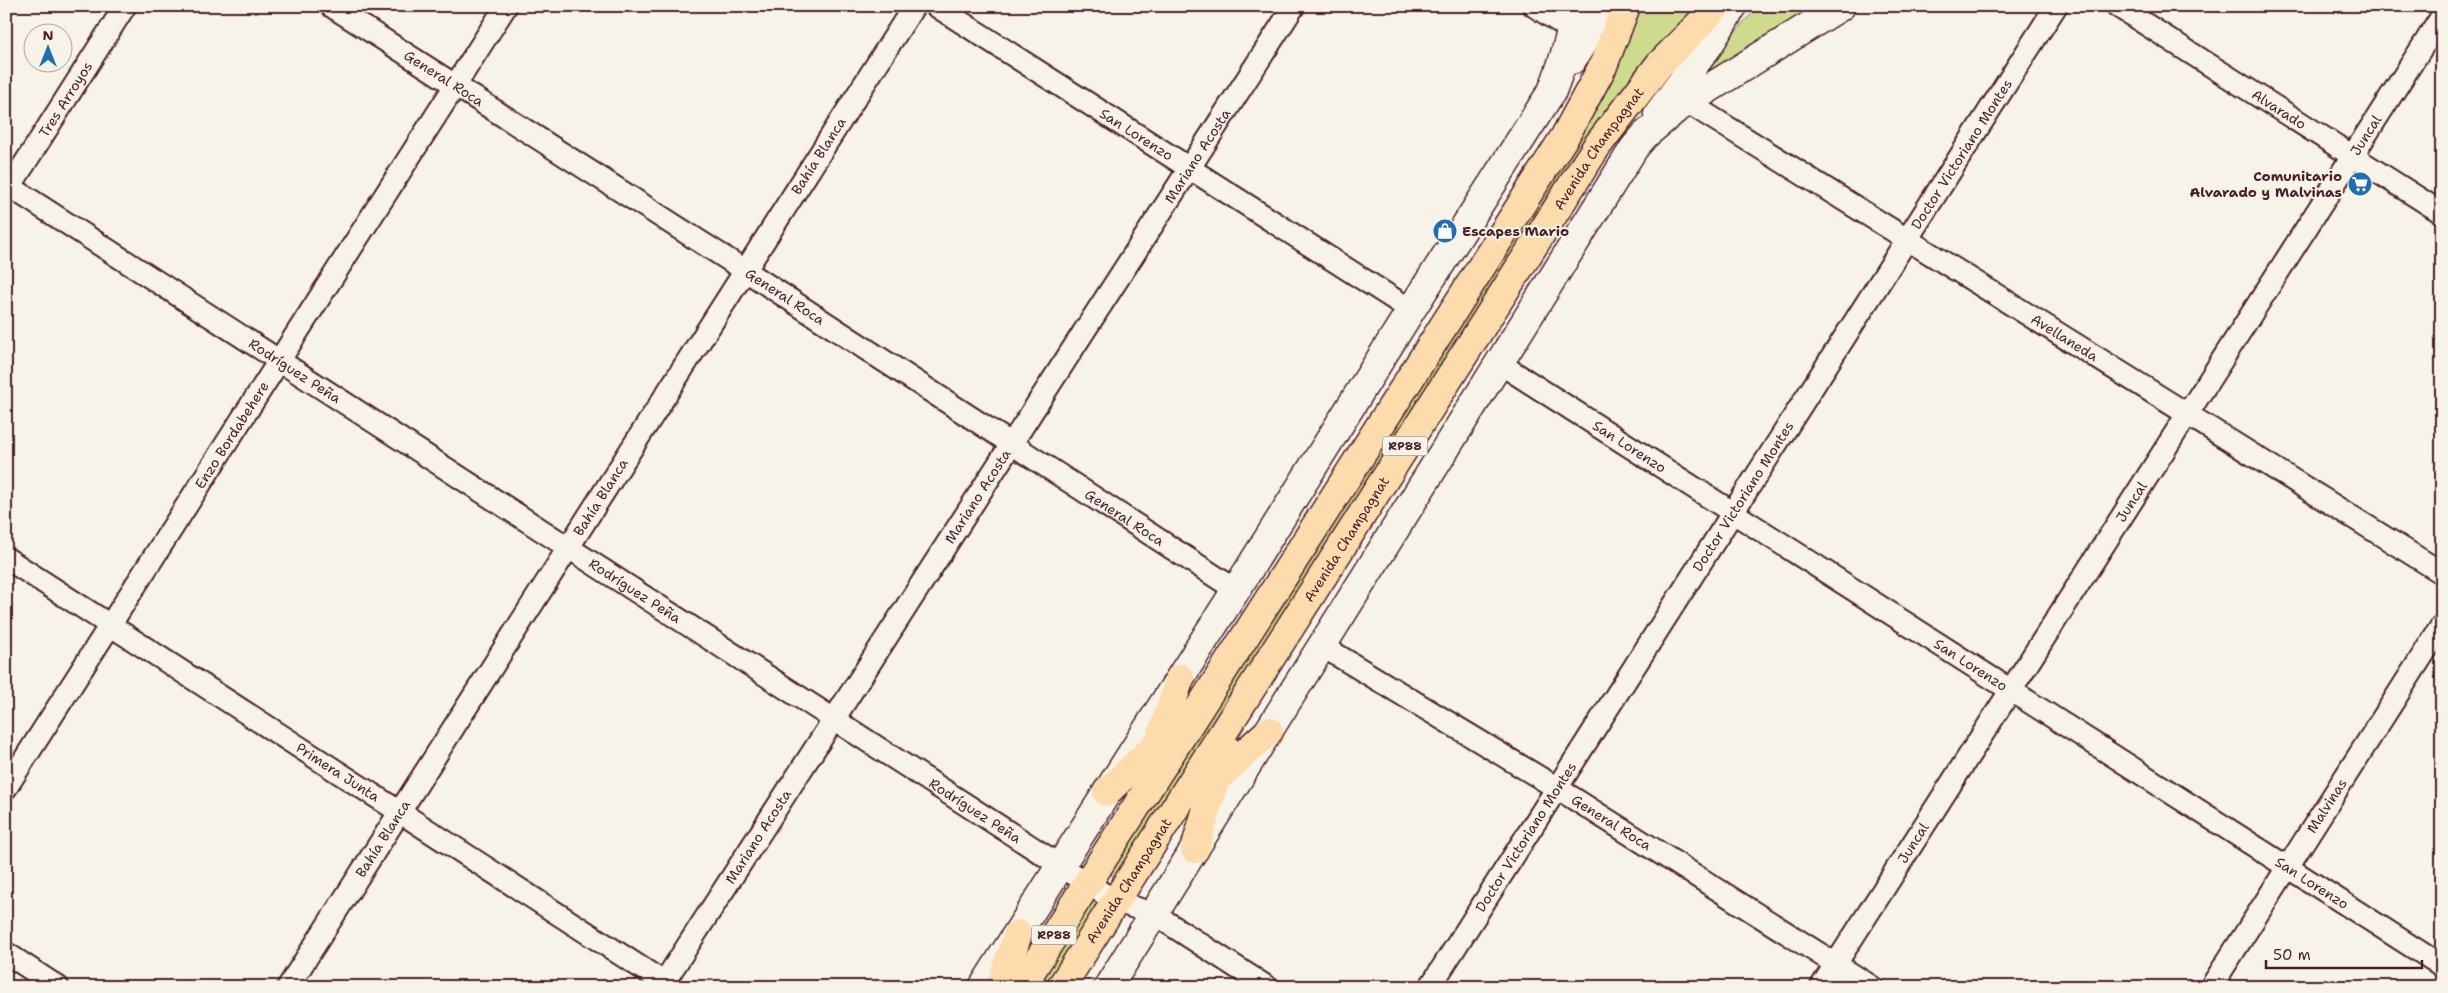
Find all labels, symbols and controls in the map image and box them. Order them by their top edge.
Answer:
north arrow [22,22,72,72]
text: N [42,26,54,44]
street label: General Roca [401,46,487,110]
street label: Tres Arroyos [35,58,96,141]
street label: Doctor Victoriano Montes [1907,76,2016,233]
street label: Avenida Champagnat [1550,84,1648,213]
street label: Alvarado [2248,85,2310,133]
street label: San Lorenzo [1096,104,1177,164]
street label: Mariano Acosta [1160,105,1234,207]
street label: Juncal [2346,111,2386,159]
street label: Bahía Blanca [787,114,850,198]
place label: Comunitario Alvarado y Malvinas [2190,167,2342,201]
supermarket icon: Comunitario Alvarado y Malvinas [2347,171,2373,197]
shop icon: Escapes Mario [1432,218,1458,244]
place label: Escapes Mario [1462,222,1569,240]
street label: General Roca [742,264,828,329]
street label: Avellaneda [2028,310,2102,365]
street label: Rodríguez Peña [245,334,345,407]
street label: Enzo Bordabehere [191,378,273,492]
street label: San Lorenzo [1589,416,1670,477]
street label: Doctor Victoriano Montes [1689,418,1798,575]
road number: RP88 [1382,436,1428,456]
street label: Mariano Acosta [941,445,1015,547]
street label: Bahía Blanca [569,455,632,539]
street label: Avenida Champagnat [1300,473,1393,605]
street label: Juncal [2112,477,2151,525]
street label: General Roca [1081,485,1168,550]
street label: Rodríguez Peña [585,554,685,627]
street label: San Lorenzo [1931,635,2011,695]
street label: Primera Junta [293,739,383,806]
street label: Doctor Victoriano Montes [1471,758,1580,915]
street label: Rodríguez Peña [926,774,1025,847]
street label: Malvinas [2303,775,2351,836]
street label: Mariano Acosta [721,786,795,887]
street label: General Roca [1568,790,1655,855]
street label: Bahía Blanca [351,796,414,881]
street label: Avenida Champagnat [1082,814,1175,947]
street label: Juncal [1894,819,1933,867]
street label: San Lorenzo [2272,853,2352,913]
road number: RP88 [1032,926,1076,944]
scale bar [2266,938,2422,970]
text: 50 m [2273,945,2311,965]

